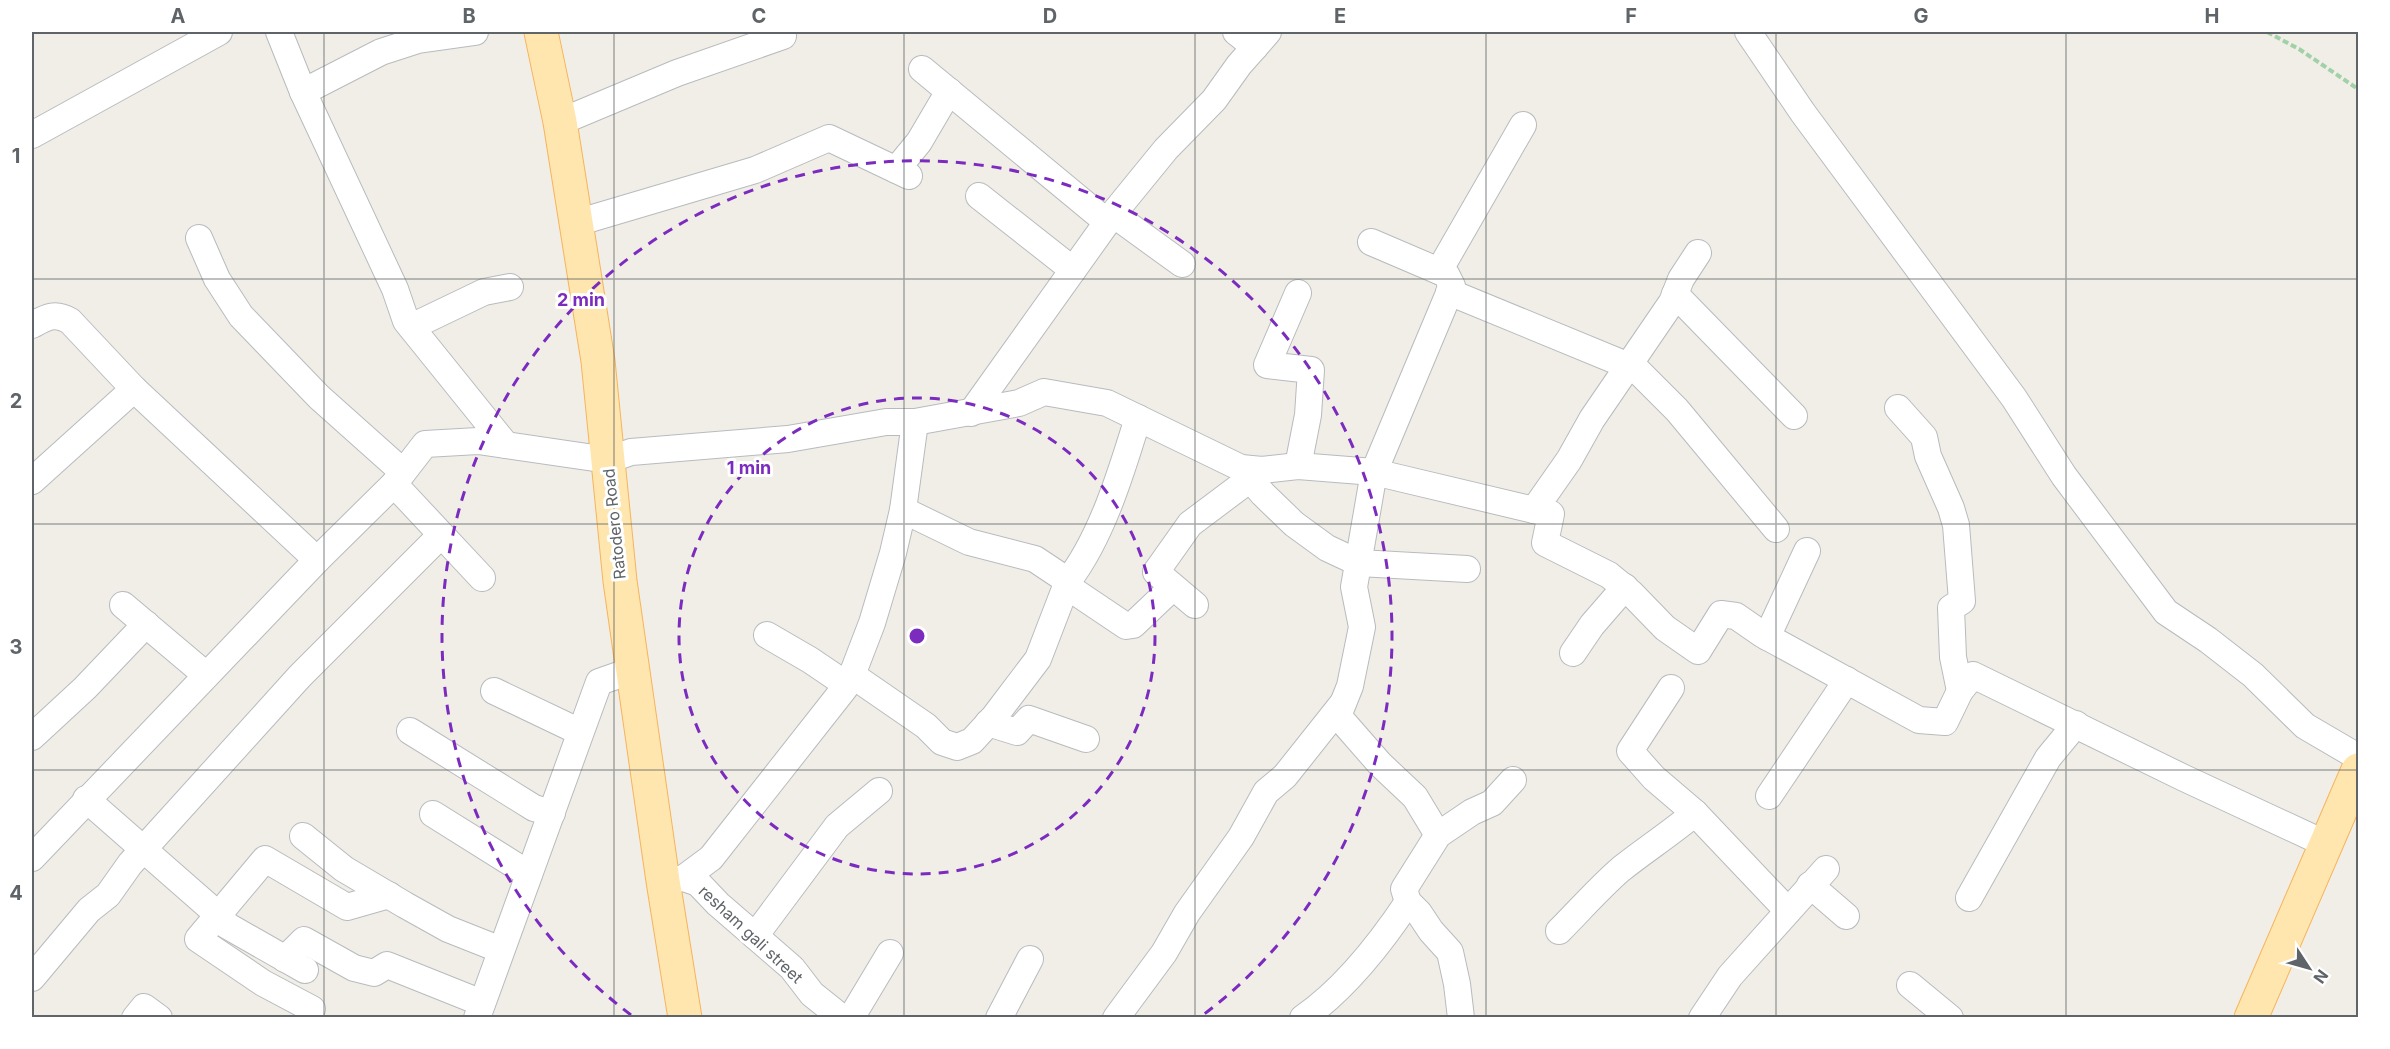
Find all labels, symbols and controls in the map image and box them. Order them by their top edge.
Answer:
text: A [171,4,186,28]
text: B [462,4,476,28]
text: C [752,4,766,28]
text: D [1043,4,1057,28]
text: E [1334,4,1346,28]
text: F [1625,4,1637,28]
text: G [1913,4,1929,28]
text: H [2205,4,2219,28]
text: 1 [12,144,20,168]
text: 2 min [557,289,605,310]
text: 2 [10,389,22,413]
text: 1 min [727,457,771,478]
street label: Ratodero Road [598,468,630,580]
centre of rings [907,626,927,646]
text: 3 [10,635,22,659]
text: 4 [9,881,23,905]
street label: resham gali street [695,881,807,987]
north arrow [2279,938,2339,998]
text: N [2309,966,2333,988]

